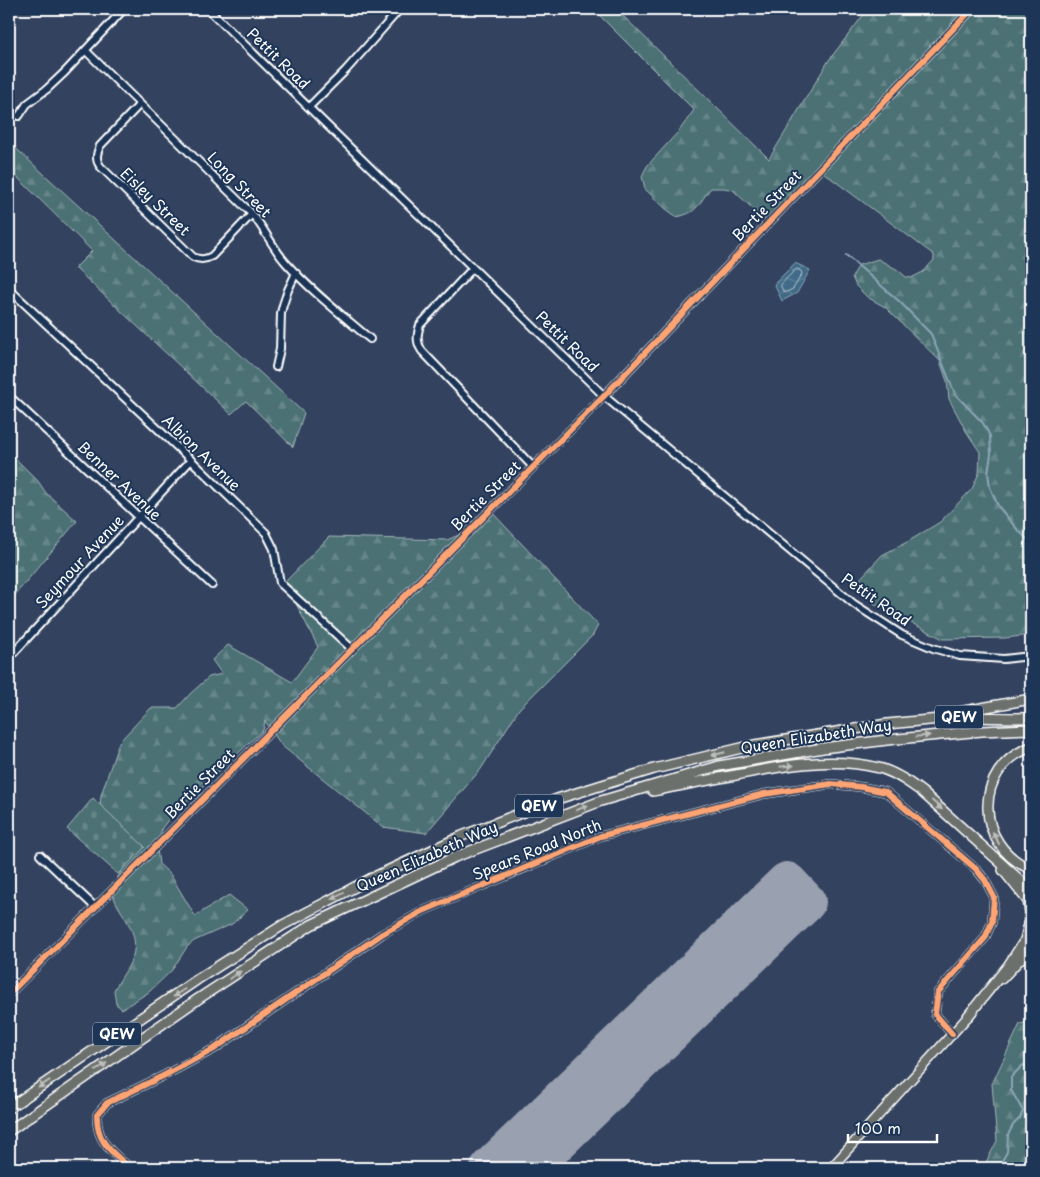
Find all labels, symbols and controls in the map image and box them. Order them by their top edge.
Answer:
street label: Pettit Road [242,22,316,94]
street label: Long Street [203,146,277,222]
street label: Eisley Street [116,162,196,240]
street label: Bertie Street [726,164,806,246]
street label: Pettit Road [531,305,605,377]
street label: Albion Avenue [158,408,247,495]
street label: Benner Avenue [73,435,167,525]
street label: Bertie Street [445,454,525,535]
street label: Seymour Avenue [29,509,129,613]
street label: Pettit Road [837,566,916,631]
road number: QEW [935,706,983,729]
street label: Queen Elizabeth Way [739,712,893,759]
one-way arrow [915,732,931,740]
street label: Bertie Street [159,742,239,823]
one-way arrow [711,750,726,758]
one-way arrow [779,762,795,770]
road number: QEW [515,794,563,818]
one-way arrow [931,799,943,811]
one-way arrow [575,804,590,812]
street label: Spears Road North [468,812,604,885]
street label: Queen Elizabeth Way [352,814,501,897]
one-way arrow [992,830,1000,845]
one-way arrow [331,892,345,900]
one-way arrow [228,970,241,980]
one-way arrow [172,988,185,998]
road number: QEW [93,1022,141,1046]
one-way arrow [94,1062,108,1072]
one-way arrow [37,1079,51,1089]
scale bar [848,1112,936,1144]
text: 100 m [855,1116,901,1139]

